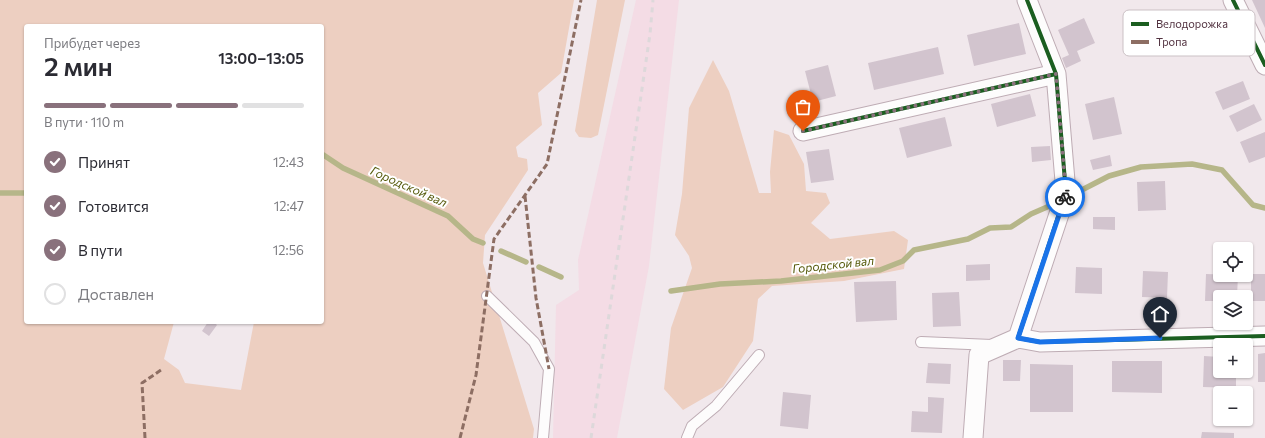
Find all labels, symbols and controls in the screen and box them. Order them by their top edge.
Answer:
legend [1123,10,1255,56]
text: Велодорожка [1156,17,1228,30]
text: Прибудет через [44,35,140,51]
text: Тропа [1156,35,1187,48]
text: 13:00–13:05 [218,49,304,67]
text: 2 мин [44,50,113,81]
pin [786,90,820,131]
icon: bag [792,96,814,118]
text: В пути · 110 m [44,114,124,130]
icon: check [44,151,66,173]
text: Принят [78,153,130,171]
text: 12:43 [273,154,304,170]
water label: Городской вал [369,163,449,209]
courier [1045,177,1085,217]
icon: bike [1054,186,1076,208]
icon: check [44,195,66,217]
text: Готовится [78,197,149,215]
text: 12:47 [274,198,304,214]
icon: check [44,239,66,261]
text: В пути [78,241,123,259]
text: 12:56 [273,242,304,258]
map controls [1213,242,1253,426]
button: locate [1213,242,1253,282]
water label: Городской вал [791,253,875,275]
text: Доставлен [78,285,154,303]
button: layers [1213,290,1253,330]
pin [1143,297,1177,338]
icon: home [1149,303,1171,325]
button: + [1213,338,1253,378]
button: − [1213,386,1253,426]

